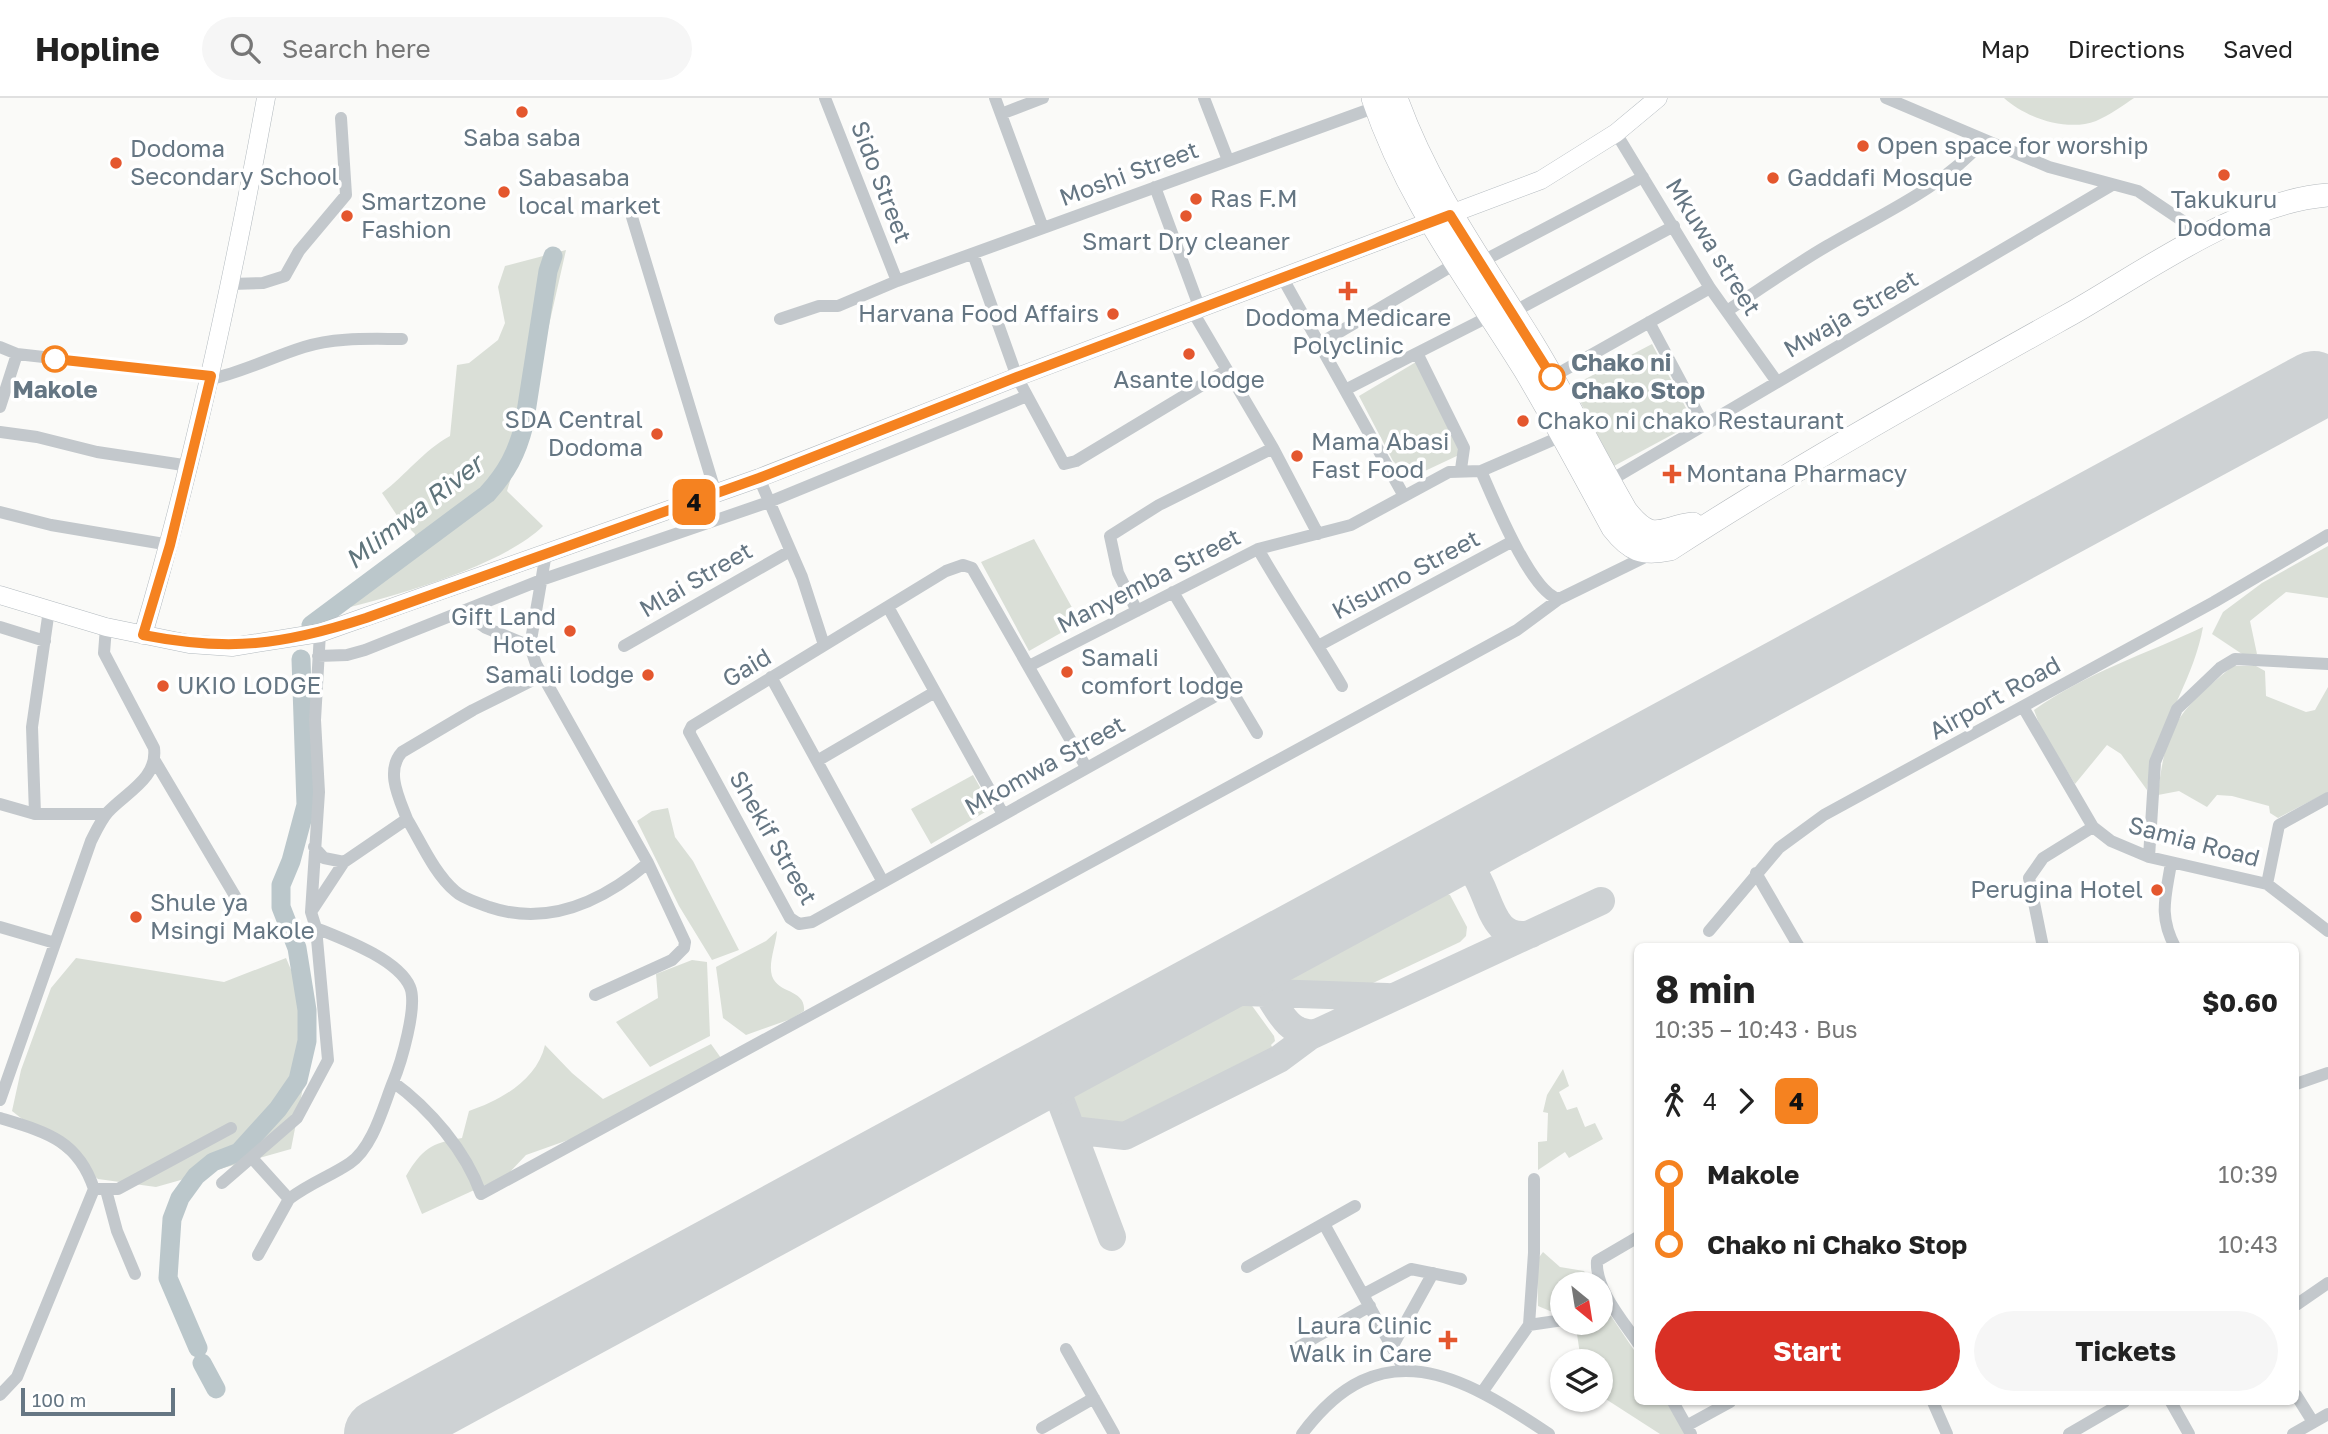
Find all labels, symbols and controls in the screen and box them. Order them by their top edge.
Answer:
search box [202,17,692,80]
text: Hopline [35,29,160,68]
icon: search [226,29,264,67]
text: Search here [282,33,431,64]
text: Map [1981,34,2030,63]
text: Directions [2068,34,2185,63]
text: Saved [2223,34,2293,63]
marker: Saba saba [514,104,530,120]
street label: Sido Street [846,117,919,246]
place label: Saba saba [463,122,581,151]
place label: Open space for worship [1877,130,2148,159]
place label: Dodoma Secondary School [130,133,339,190]
street label: Moshi Street [1055,134,1202,211]
marker: Open space for worship [1855,138,1871,154]
marker: Dodoma Secondary School [108,155,124,171]
place label: Sabasaba local market [518,162,661,219]
place label: Gaddafi Mosque [1787,162,1973,191]
marker: Takukuru Dodoma [2216,167,2232,183]
marker: Gaddafi Mosque [1765,170,1781,186]
street label: Mkuwa street [1661,172,1768,320]
place label: Ras F.M [1210,183,1298,212]
marker: Sabasaba local market [496,184,512,200]
place label: Takukuru Dodoma [2171,184,2277,241]
place label: Smartzone Fashion [361,186,486,243]
marker: Ras F.M [1188,191,1204,207]
marker: Smartzone Fashion [339,208,355,224]
marker: Smart Dry cleaner [1178,208,1194,224]
place label: Smart Dry cleaner [1082,226,1290,255]
street label: Mwaja Street [1778,263,1923,363]
marker: Dodoma Medicare Polyclinic [1338,281,1358,301]
place label: Harvana Food Affairs [858,298,1099,327]
place label: Dodoma Medicare Polyclinic [1245,302,1451,359]
marker: Harvana Food Affairs [1105,306,1121,322]
marker: Makole [42,346,68,372]
marker: Asante lodge [1181,346,1197,362]
place label: Chako ni Chako Stop [1571,347,1705,404]
place label: Asante lodge [1113,364,1265,393]
marker: Chako ni Chako Stop [1539,364,1565,390]
place label: Makole [12,374,98,403]
place label: SDA Central Dodoma [505,404,643,461]
place label: Chako ni chako Restaurant [1537,405,1844,434]
marker: Chako ni chako Restaurant [1515,413,1531,429]
marker: SDA Central Dodoma [649,426,665,442]
place label: Mama Abasi Fast Food [1311,426,1450,483]
water label: Mlimwa River [339,446,492,575]
marker: Mama Abasi Fast Food [1289,448,1305,464]
place label: Montana Pharmacy [1686,458,1907,487]
marker: Montana Pharmacy [1664,466,1680,482]
line badge: 4 [671,479,717,525]
text: 4 [687,487,702,516]
street label: Manyemba Street [1052,521,1245,638]
street label: Kisumo Street [1327,523,1484,625]
street label: Mlai Street [634,535,757,623]
place label: Gift Land Hotel [451,601,556,658]
marker: Gift Land Hotel [562,623,578,639]
street label: Gaid [717,641,776,692]
place label: Samali comfort lodge [1081,642,1243,699]
street label: Airport Road [1924,649,2065,745]
place label: Samali lodge [485,659,634,688]
marker: Samali comfort lodge [1059,664,1075,680]
marker: Samali lodge [640,667,656,683]
place label: UKIO LODGE [177,670,321,699]
marker: UKIO LODGE [155,678,171,694]
street label: Mkomwa Street [959,709,1129,821]
street label: Shekif Street [724,765,824,909]
street label: Samia Road [2125,809,2263,872]
place label: Perugina Hotel [1970,874,2143,903]
marker: Perugina Hotel [2149,882,2165,898]
place label: Shule ya Msingi Makole [150,887,315,944]
marker: Shule ya Msingi Makole [128,909,144,925]
text: 8 min [1655,966,1755,1011]
text: $0.60 [2202,987,2278,1018]
text: 10:35 – 10:43 · Bus [1655,1015,1858,1043]
icon: walk [1655,1082,1693,1120]
icon: forward [1727,1082,1765,1120]
text: 4 [1789,1086,1804,1115]
text: 4 [1703,1087,1717,1115]
text: Makole [1707,1159,1799,1190]
text: 10:39 [2218,1160,2278,1188]
text: Chako ni Chako Stop [1707,1229,1967,1260]
text: 10:43 [2218,1230,2278,1258]
north arrow [1550,1272,1614,1335]
map controls [1550,1272,1613,1412]
place label: Laura Clinic Walk in Care [1289,1310,1432,1367]
button: Start [1655,1311,1960,1391]
button: Tickets [1974,1311,2278,1391]
marker: Laura Clinic Walk in Care [1438,1330,1458,1350]
button: layers [1550,1349,1613,1412]
scale bar [21,1385,175,1417]
text: 100 m [32,1388,86,1411]

